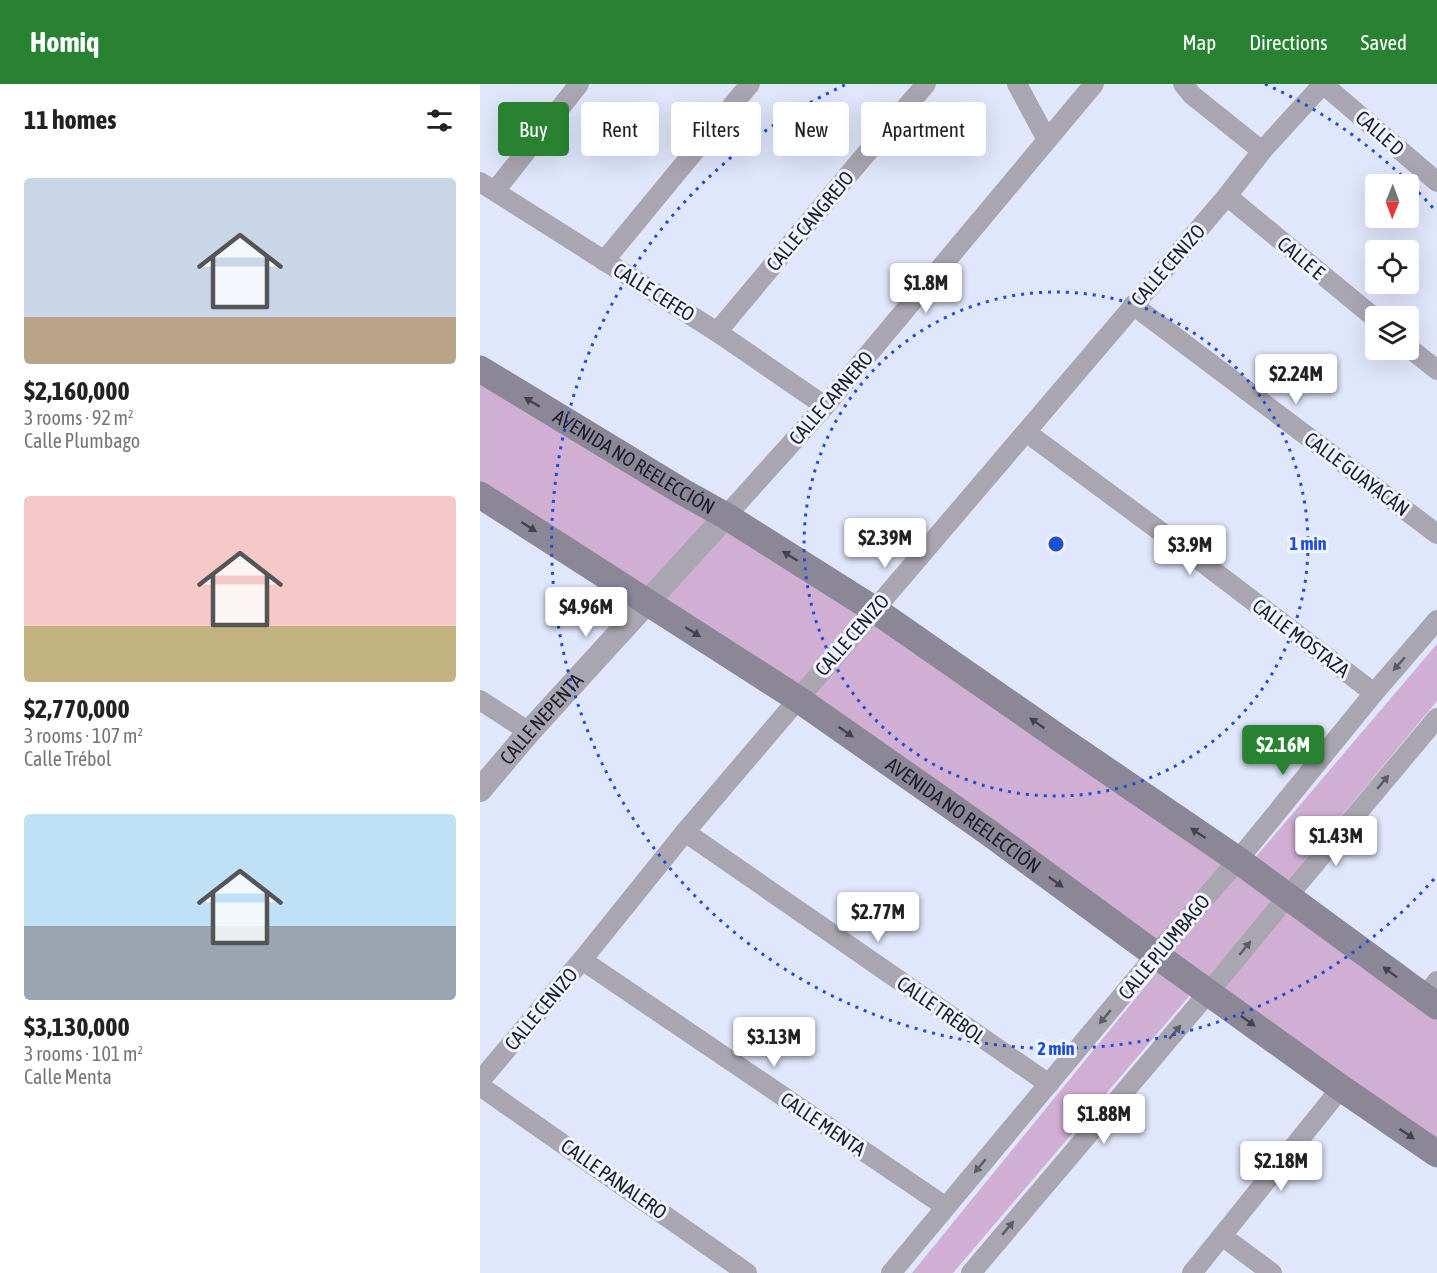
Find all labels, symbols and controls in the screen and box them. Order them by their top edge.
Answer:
text: Homiq [30,26,99,58]
text: Map [1182,30,1216,54]
text: Directions [1249,30,1328,54]
text: Saved [1361,30,1407,54]
chip: Buy [498,102,569,156]
chip: Rent [581,102,659,156]
chip: Filters [671,102,761,156]
chip: New [773,102,849,156]
chip: Apartment [861,102,986,156]
icon: filters [423,104,456,137]
text: 11 homes [24,105,117,135]
street label: CALLE D [1351,105,1409,160]
street label: CALLE CANGREJO [761,166,858,275]
north arrow [1365,174,1419,228]
map controls [1365,174,1419,360]
icon: home [186,217,294,325]
street label: CALLE CENIZO [1126,219,1209,310]
street label: CALLE E [1273,231,1330,284]
button: locate [1365,240,1419,294]
street label: CALLE CEFEO [609,258,699,326]
pin: $1.8M [884,263,968,314]
text: $1.8M [904,271,948,294]
button: layers [1365,306,1419,360]
street label: CALLE CARNERO [784,346,877,449]
pin: $2.24M [1247,354,1345,405]
text: $2.24M [1269,362,1323,385]
text: $2,160,000 [24,376,130,406]
one-way arrow [524,396,540,407]
street label: AVENIDA NO REELECCIÓN [549,404,719,519]
text: 3 rooms · 92 m² [24,406,134,429]
street label: CALLE GUAYACÁN [1300,427,1414,520]
text: Calle Plumbago [24,429,140,452]
pin: $2.39M [836,518,934,569]
one-way arrow [521,521,537,532]
pin: $3.9M [1148,525,1232,576]
text: $2.39M [858,526,912,549]
text: $3.9M [1168,533,1212,556]
text: 1 min [1290,533,1327,554]
centre of rings [1046,534,1066,554]
icon: home [186,535,294,643]
one-way arrow [782,551,798,562]
pin: $4.96M [537,587,635,638]
street label: CALLE CENIZO [810,589,893,680]
street label: CALLE MOSTAZA [1248,594,1355,682]
text: $4.96M [559,595,613,618]
one-way arrow [685,627,701,638]
one-way arrow [1393,656,1406,671]
street label: CALLE NEPENTA [495,668,588,769]
text: $2,770,000 [24,694,130,724]
one-way arrow [1029,717,1045,729]
text: 3 rooms · 107 m² [24,724,143,747]
pin: $2.16M [1234,725,1332,776]
one-way arrow [838,726,853,738]
text: $2.16M [1256,733,1310,756]
text: Calle Trébol [24,747,111,770]
street label: AVENIDA NO REELECCIÓN [882,752,1045,878]
one-way arrow [1377,774,1390,790]
pin: $1.43M [1287,816,1385,867]
text: $1.43M [1309,824,1363,847]
one-way arrow [1190,827,1206,839]
icon: home [186,853,294,961]
one-way arrow [1047,876,1063,888]
street label: CALLE PLUMBAGO [1113,890,1214,1004]
pin: $2.77M [829,892,927,943]
text: $2.77M [851,900,905,923]
one-way arrow [1239,940,1252,956]
street label: CALLE CENIZO [499,963,582,1055]
one-way arrow [1382,966,1397,978]
street label: CALLE TRÉBOL [893,971,990,1048]
one-way arrow [1099,1009,1112,1024]
text: $3,130,000 [24,1012,130,1042]
one-way arrow [1240,1015,1255,1027]
pin: $3.13M [725,1017,823,1068]
one-way arrow [1169,1024,1182,1040]
text: $3.13M [747,1025,801,1048]
text: 2 min [1038,1038,1075,1059]
text: 3 rooms · 101 m² [24,1042,143,1065]
text: Calle Menta [24,1065,112,1088]
street label: CALLE MENTA [777,1087,870,1160]
pin: $1.88M [1055,1094,1153,1145]
text: $1.88M [1077,1102,1131,1125]
one-way arrow [1399,1128,1415,1139]
street label: CALLE PANALERO [557,1134,672,1223]
pin: $2.18M [1232,1141,1330,1192]
text: $2.18M [1254,1149,1308,1172]
one-way arrow [974,1158,987,1173]
one-way arrow [1002,1220,1015,1236]

